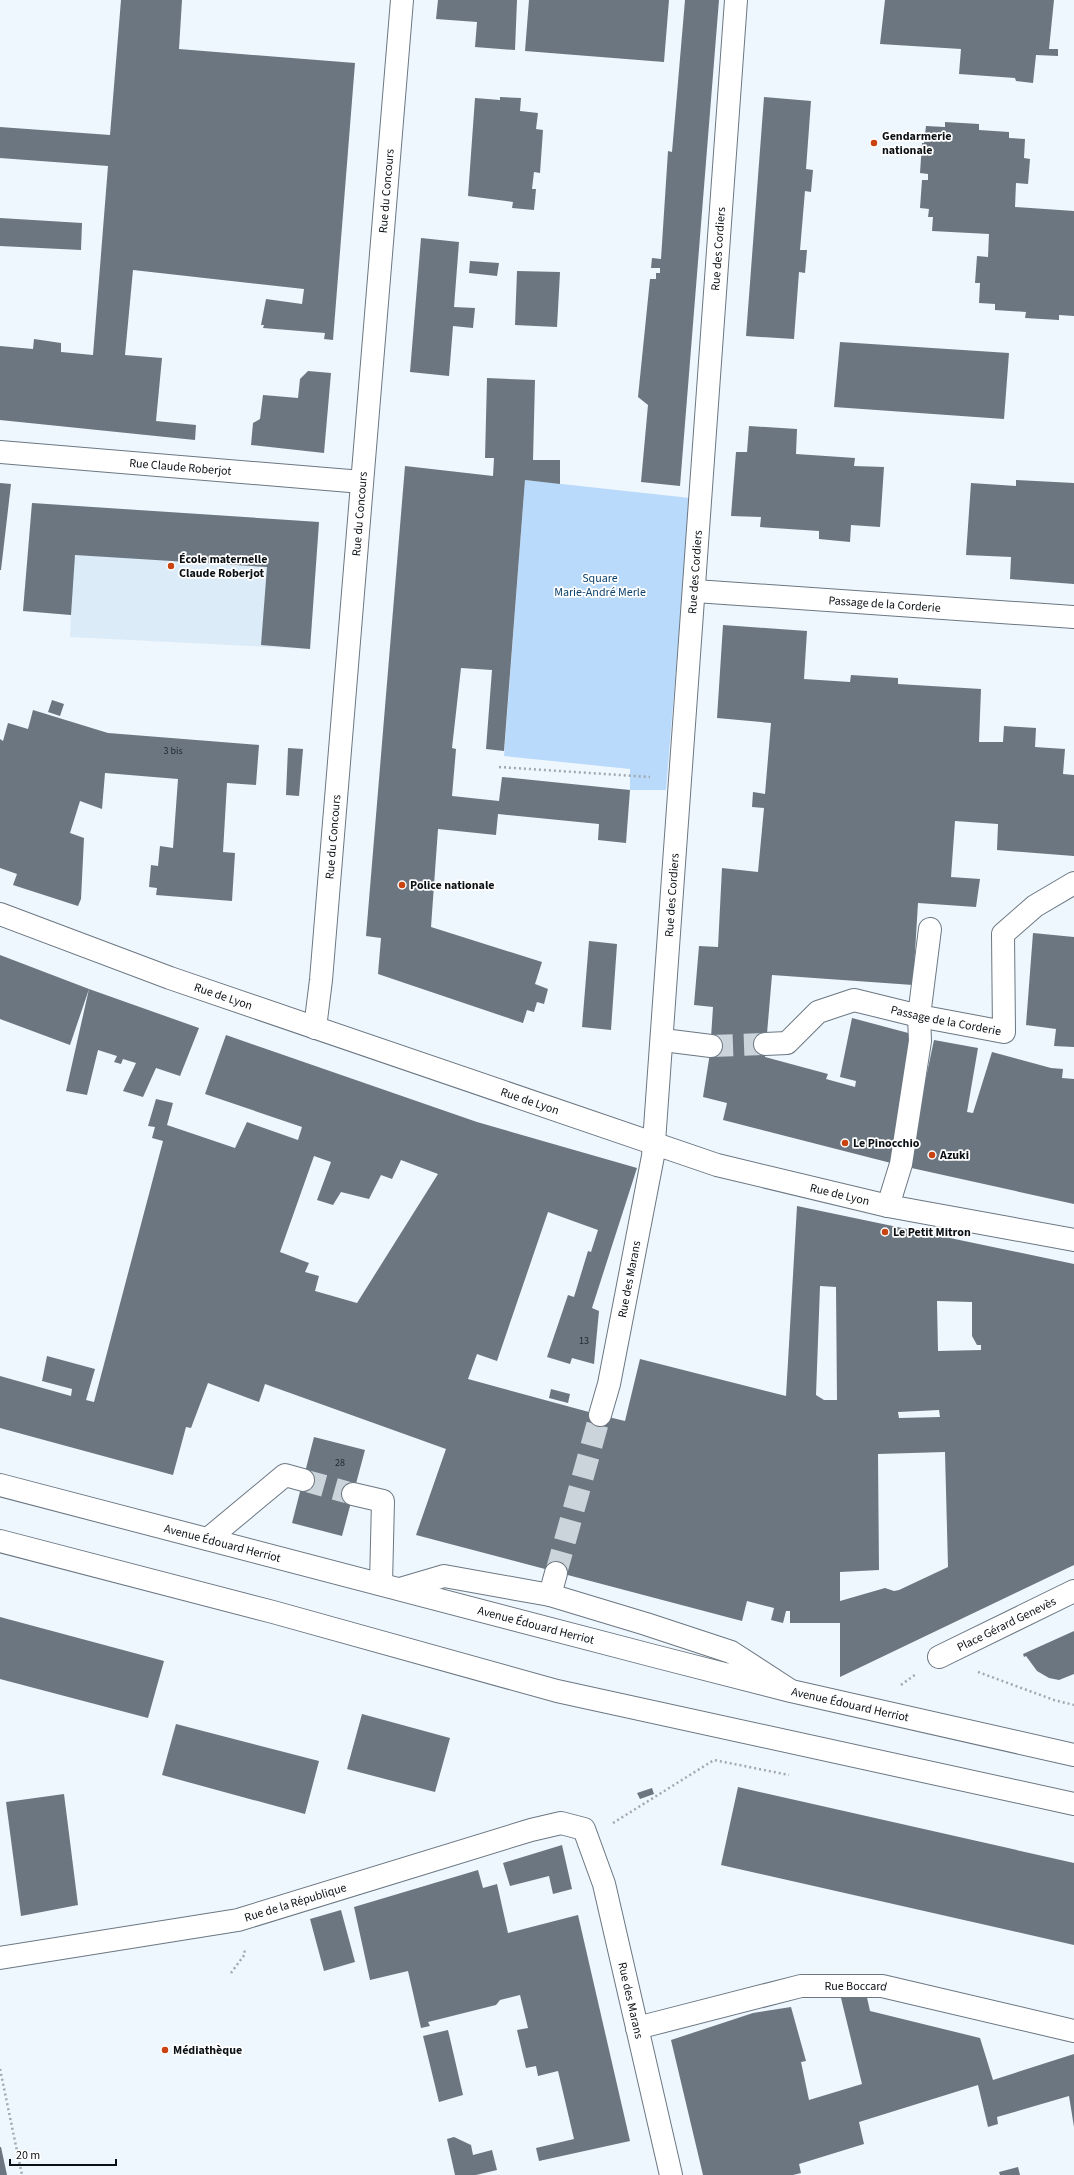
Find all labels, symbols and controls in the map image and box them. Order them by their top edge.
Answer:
place label: Gendarmerie nationale [882,128,952,159]
marker: Gendarmerie nationale [869,138,879,148]
street label: Rue du Concours [375,148,399,234]
street label: Rue des Cordiers [707,206,730,291]
street label: Rue Claude Roberjot [129,455,232,480]
street label: Rue du Concours [348,471,372,557]
street label: Rue des Cordiers [684,530,707,614]
place label: École maternelle Claude Roberjot [179,551,267,582]
marker: École maternelle Claude Roberjot [166,561,176,571]
park label: Square Marie-André Merle [554,570,646,601]
street label: Passage de la Corderie [828,592,941,617]
house number: 3 bis [163,744,183,758]
street label: Rue du Concours [321,794,345,880]
street label: Rue des Cordiers [661,853,684,938]
place label: Police nationale [410,877,495,894]
marker: Police nationale [397,880,407,890]
street label: Rue de Lyon [192,979,255,1015]
street label: Passage de la Corderie [889,1001,1003,1040]
street label: Rue de Lyon [498,1084,561,1119]
place label: Le Pinocchio [853,1135,920,1152]
marker: Le Pinocchio [840,1138,850,1148]
place label: Azuki [939,1147,969,1164]
marker: Azuki [927,1150,937,1160]
street label: Rue de Lyon [808,1180,871,1210]
place label: Le Petit Mitron [893,1224,971,1241]
marker: Le Petit Mitron [880,1227,890,1237]
street label: Rue des Marans [614,1239,645,1319]
house number: 13 [579,1334,589,1348]
house number: 28 [335,1456,345,1470]
street label: Avenue Édouard Herriot [162,1520,283,1567]
street label: Place Gérard Genevès [954,1593,1059,1656]
street label: Avenue Édouard Herriot [476,1602,596,1649]
street label: Avenue Édouard Herriot [790,1683,910,1726]
street label: Rue de la République [242,1879,349,1927]
street label: Rue des Marans [613,1960,647,2040]
street label: Rue Boccard [824,1978,889,1996]
place label: Médiathèque [173,2042,242,2059]
marker: Médiathèque [160,2045,170,2055]
scale bar [10,2141,116,2167]
text: 20 m [16,2147,40,2164]

